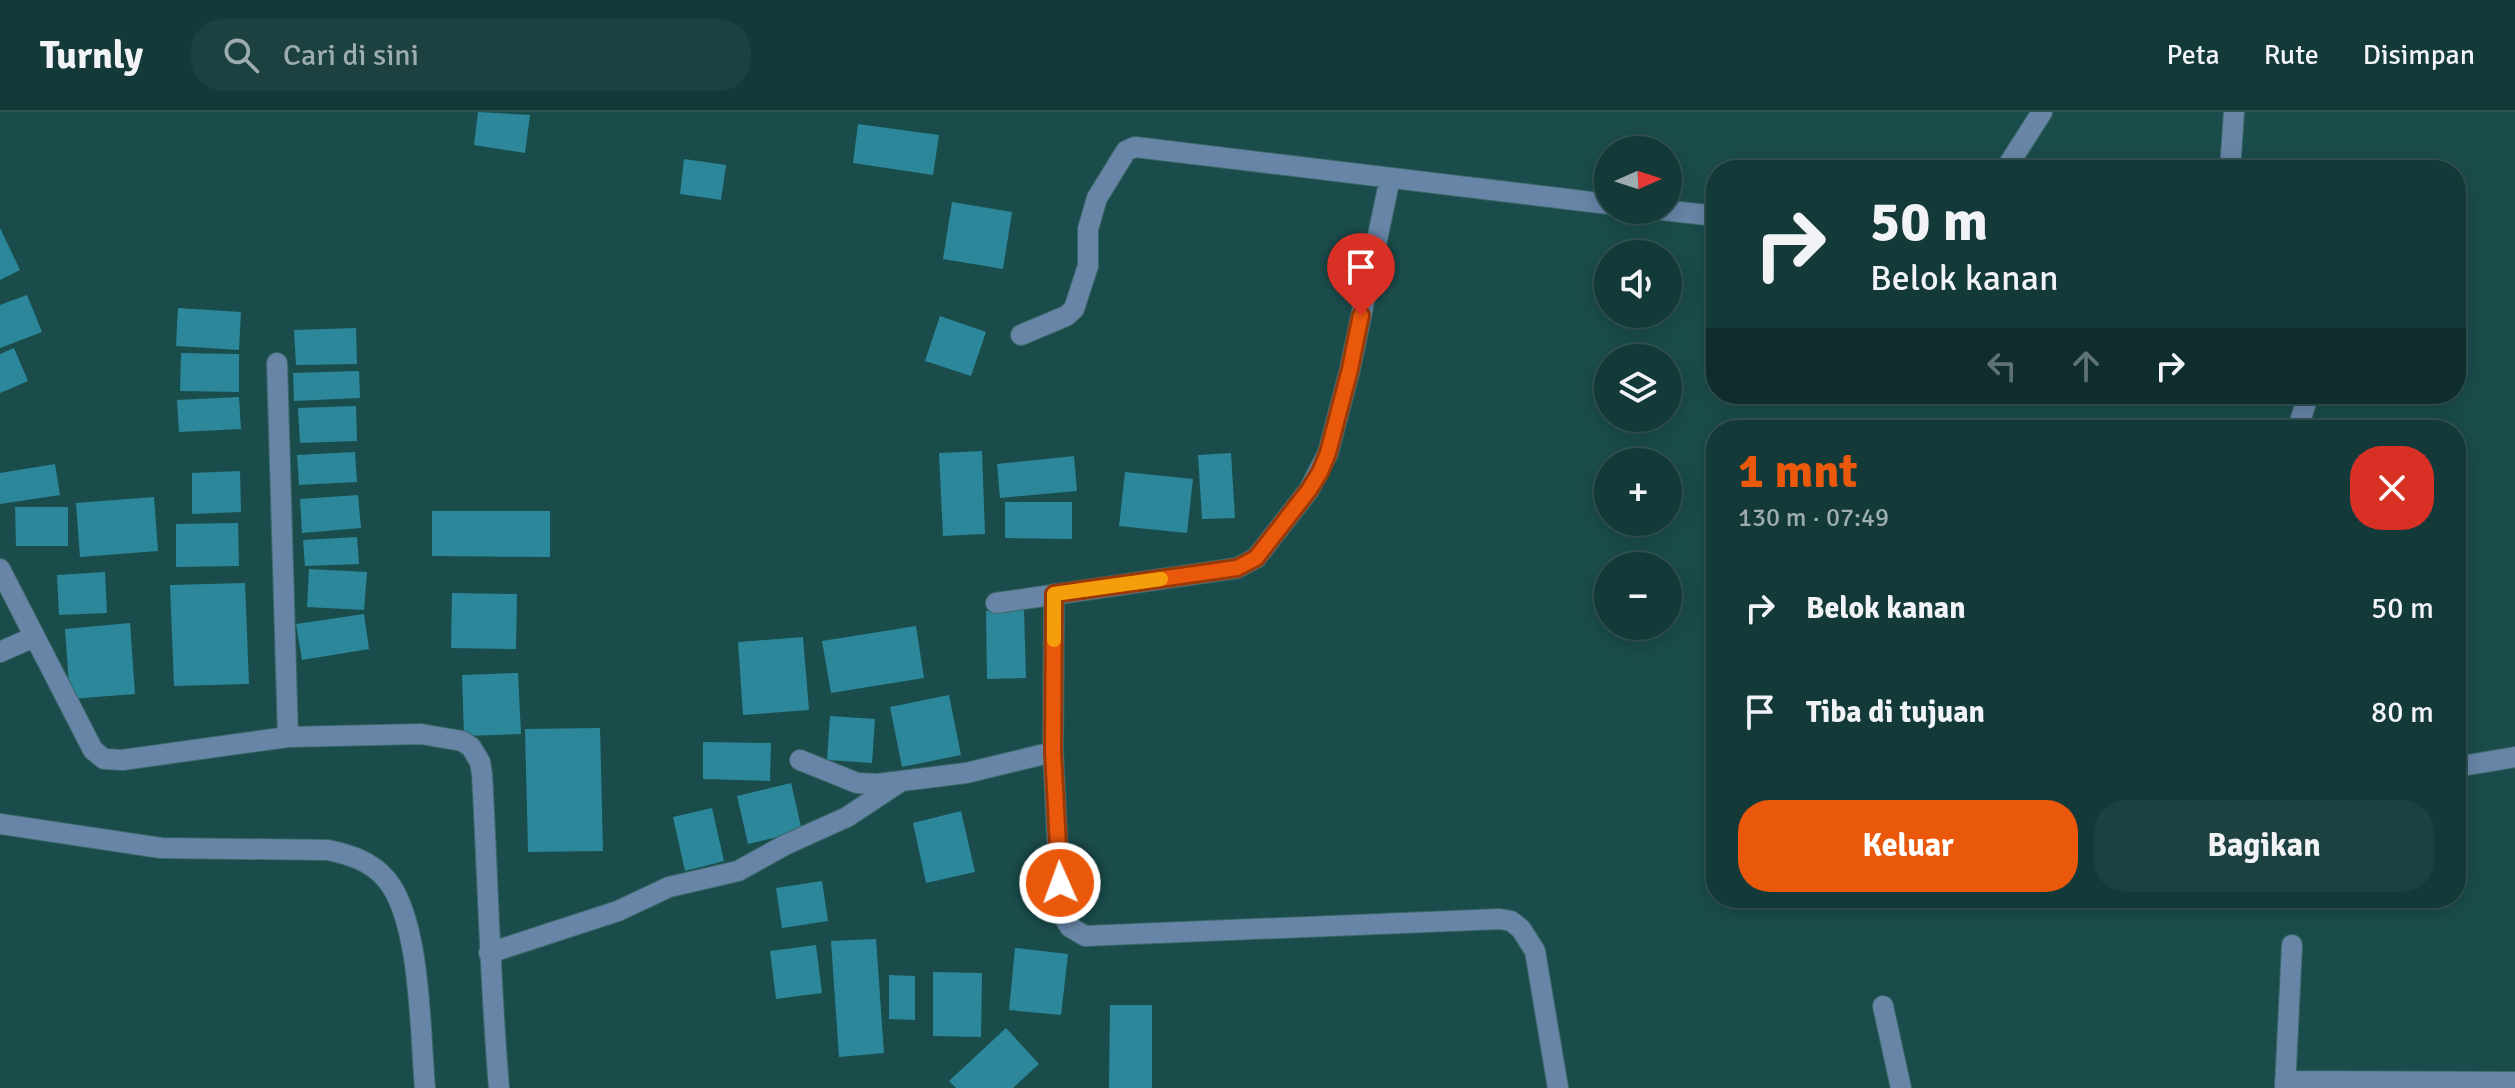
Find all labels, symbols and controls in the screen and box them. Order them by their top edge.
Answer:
search box [191,19,751,91]
text: Turnly [40,32,143,79]
icon: search [219,33,263,77]
text: Cari di sini [283,37,419,74]
text: Peta [2167,38,2220,72]
text: Rute [2264,38,2319,72]
text: Disimpan [2363,38,2475,72]
north arrow [1594,136,1682,224]
map controls [1594,136,1682,640]
text: 50 m [1870,187,1988,256]
icon: right [1738,192,1842,296]
pin [1327,233,1395,315]
button: sound [1594,240,1682,328]
icon: arrive [1339,245,1383,289]
text: Belok kanan [1870,256,2059,301]
button: layers [1594,344,1682,432]
icon: left [1980,344,2024,388]
icon: ahead [2064,344,2108,388]
icon: right [2148,344,2192,388]
text: 1 mnt [1738,442,1858,501]
button: close [2350,446,2434,530]
button: + [1594,448,1682,536]
text: 130 m · 07:49 [1738,502,1889,534]
button: − [1594,552,1682,640]
icon: right [1738,586,1782,630]
text: Belok kanan [1806,590,1966,627]
text: 50 m [2371,590,2434,627]
icon: arrive [1738,690,1782,734]
text: Tiba di tujuan [1806,694,1985,731]
text: 80 m [2371,694,2434,731]
button: Keluar [1738,800,2078,892]
button: Bagikan [2094,800,2434,892]
position arrow [1018,841,1102,925]

